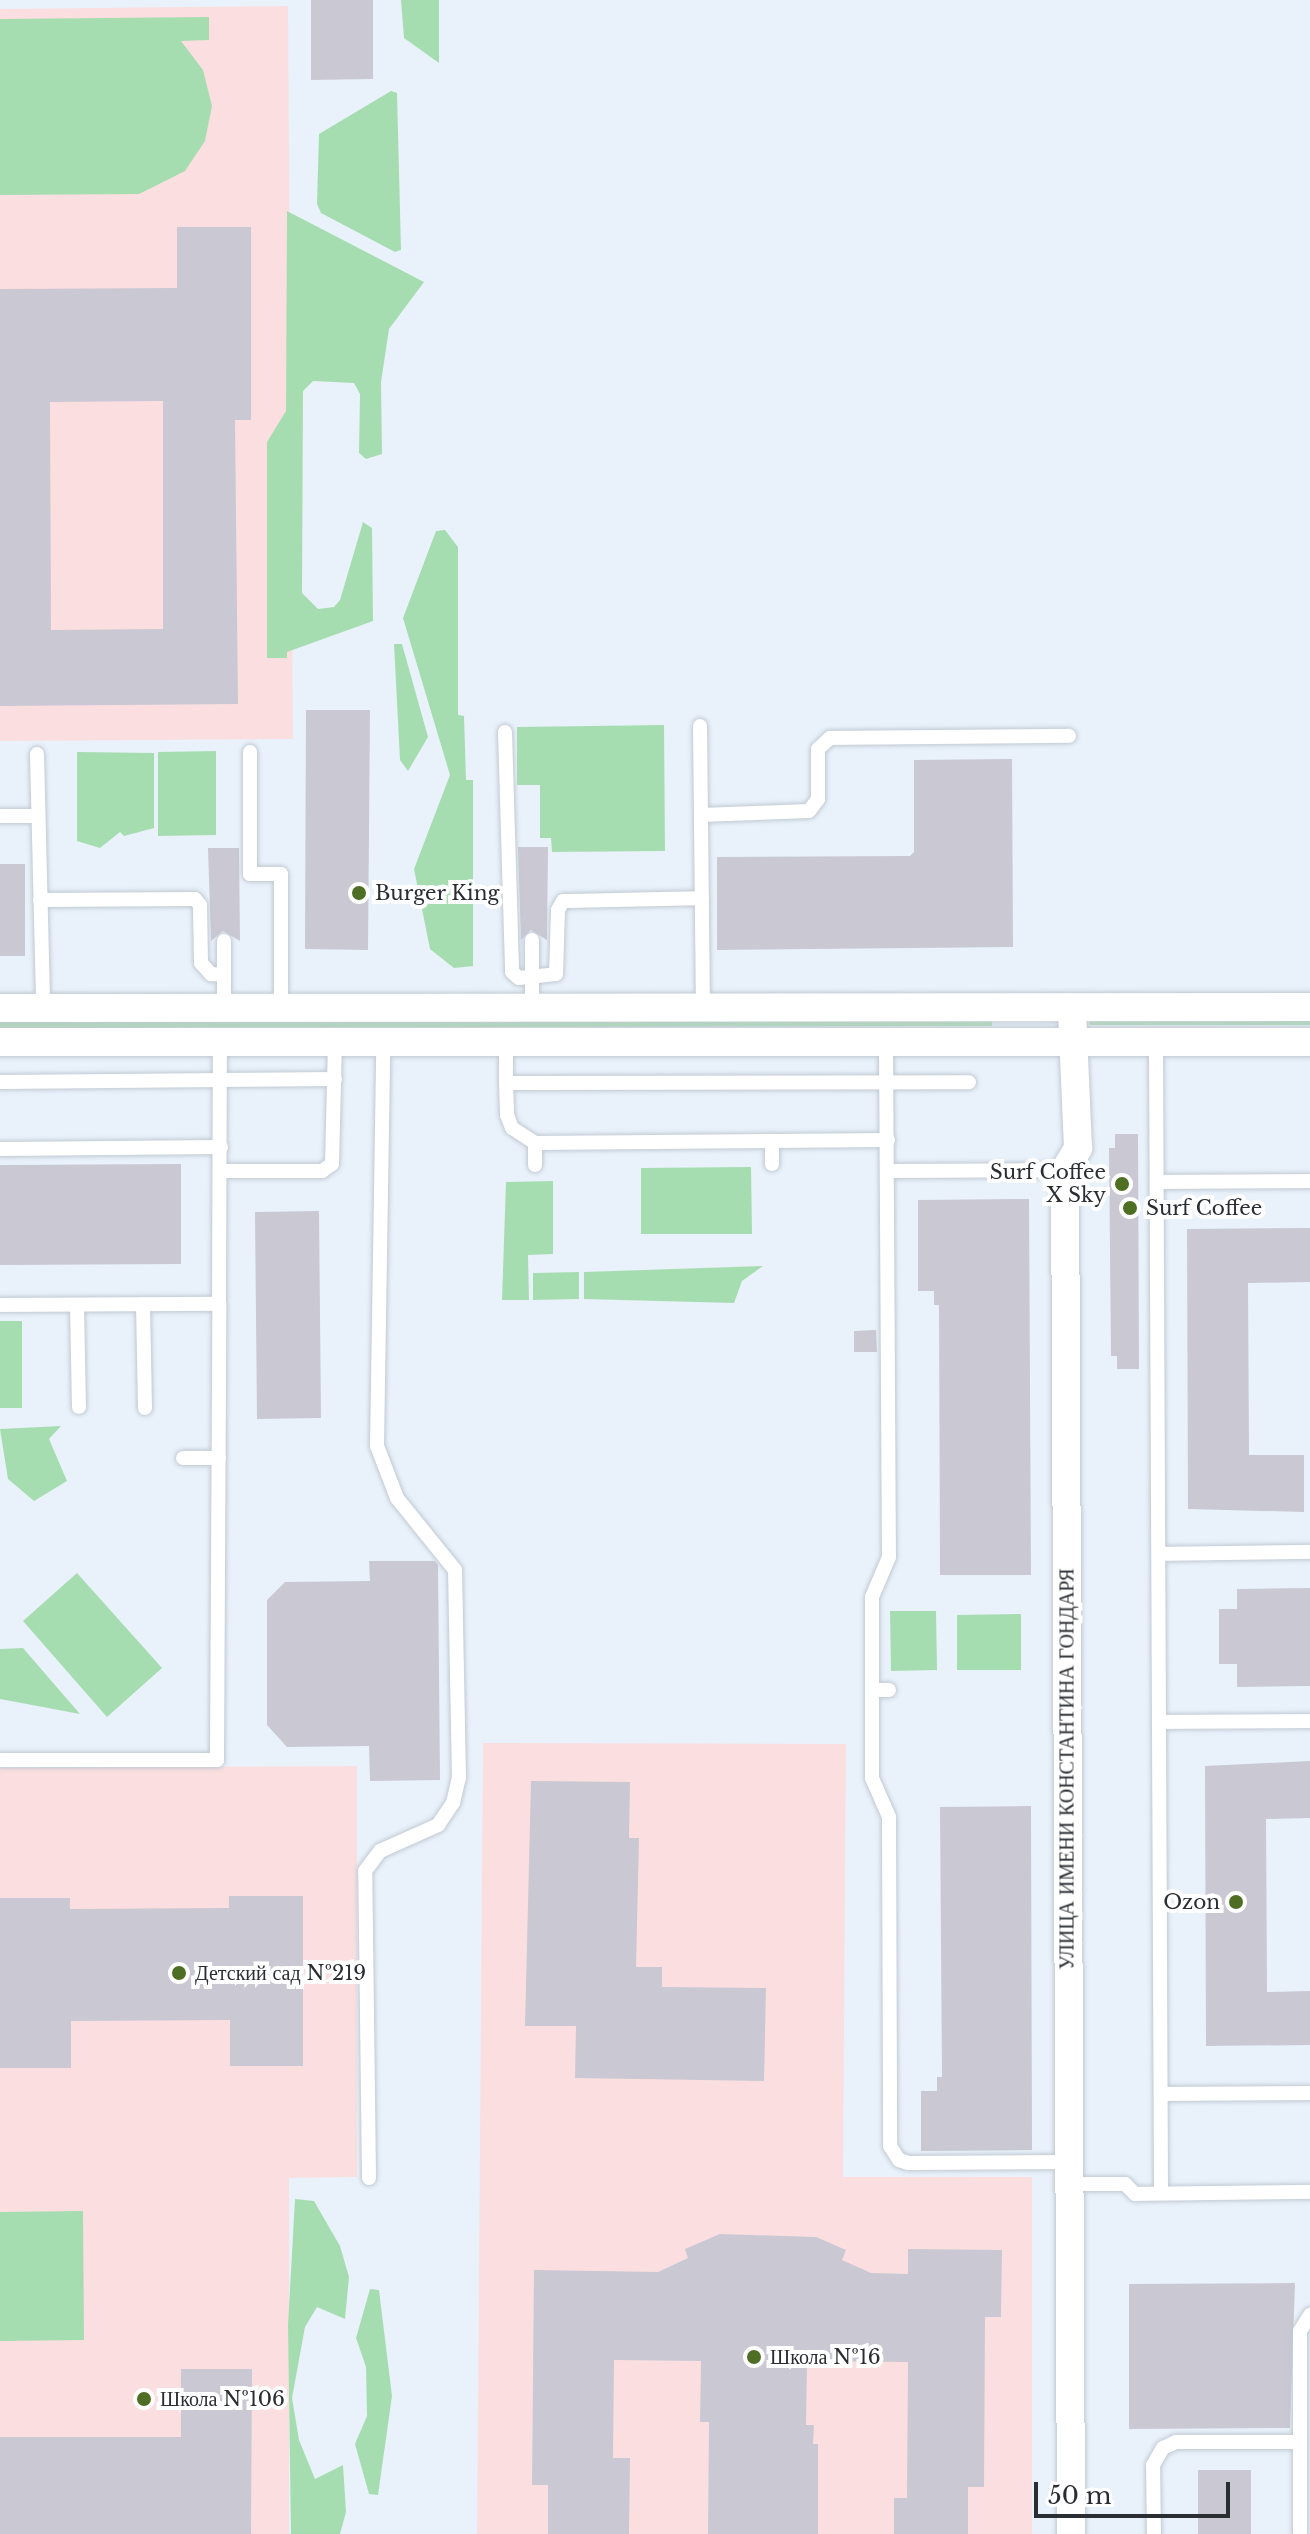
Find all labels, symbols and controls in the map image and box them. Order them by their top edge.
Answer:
place label: Burger King [375,881,500,905]
marker: Burger King [350,884,368,902]
place label: Surf Coffee X Sky [990,1160,1106,1207]
marker: Surf Coffee X Sky [1113,1175,1131,1193]
place label: Surf Coffee [1146,1196,1262,1220]
marker: Surf Coffee [1121,1199,1139,1217]
street label: УЛИЦА ИМЕНИ КОНСТАНТИНА ГОНДАРЯ [1055,1568,1079,1970]
place label: Ozon [1163,1890,1220,1914]
marker: Ozon [1227,1893,1245,1911]
place label: Детский сад №219 [195,1961,366,1985]
marker: Детский сад №219 [170,1964,188,1982]
place label: Школа №16 [770,2345,881,2369]
marker: Школа №16 [745,2348,763,2366]
place label: Школа №106 [160,2387,285,2411]
marker: Школа №106 [135,2390,153,2408]
scale bar [1038,2466,1234,2516]
text: 50 m [1048,2481,1111,2510]

